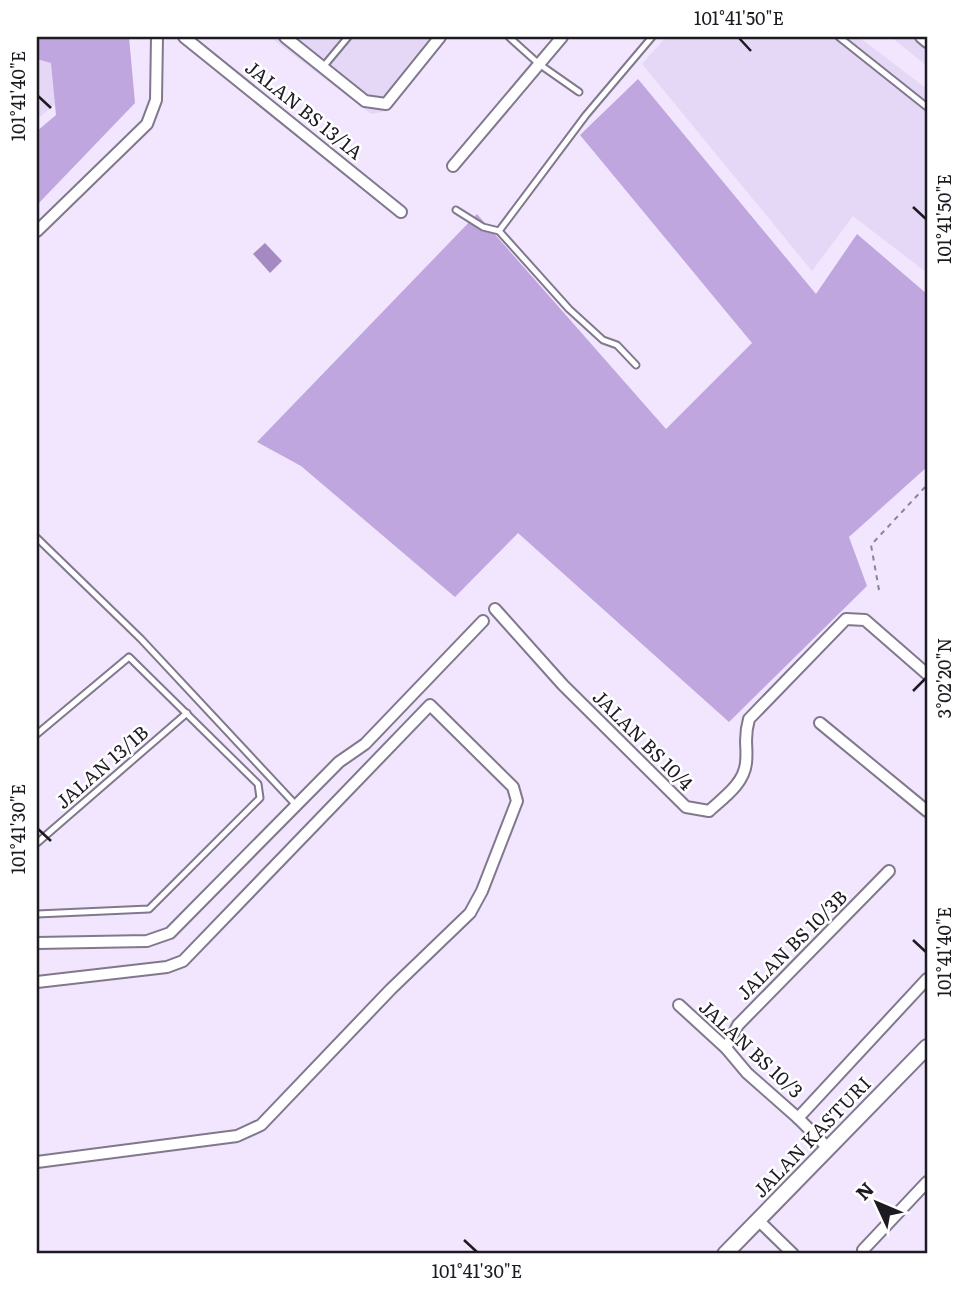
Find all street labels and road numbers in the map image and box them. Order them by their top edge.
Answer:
street label: JALAN BS 13/1A [240,53,369,165]
street label: JALAN BS 10/4 [587,683,701,796]
street label: JALAN 13/1B [49,718,154,815]
street label: JALAN BS 10/3B [730,883,853,1006]
street label: JALAN BS 10/3 [693,993,810,1104]
street label: JALAN KASTURI [749,1072,875,1202]

